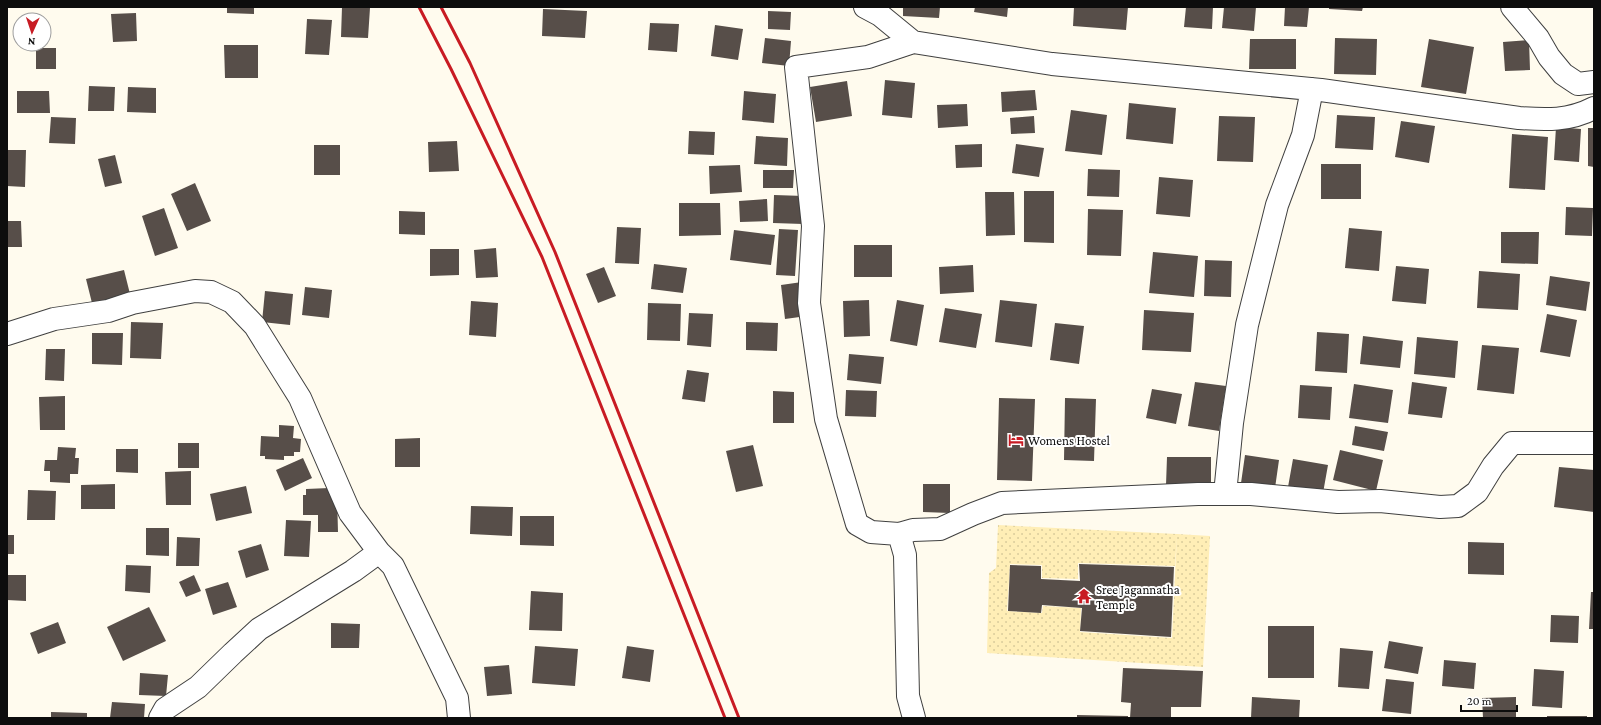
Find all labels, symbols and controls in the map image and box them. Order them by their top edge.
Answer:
north arrow [12,12,52,52]
text: N [27,36,36,48]
hotel icon: Womens Hostel [1007,431,1025,449]
place label: Womens Hostel [1028,433,1111,448]
place label: Sree Jagannatha Temple [1096,582,1180,612]
temple icon: Sree Jagannatha Temple [1075,587,1093,605]
scale bar [1461,687,1517,713]
text: 20 m [1467,694,1492,708]

